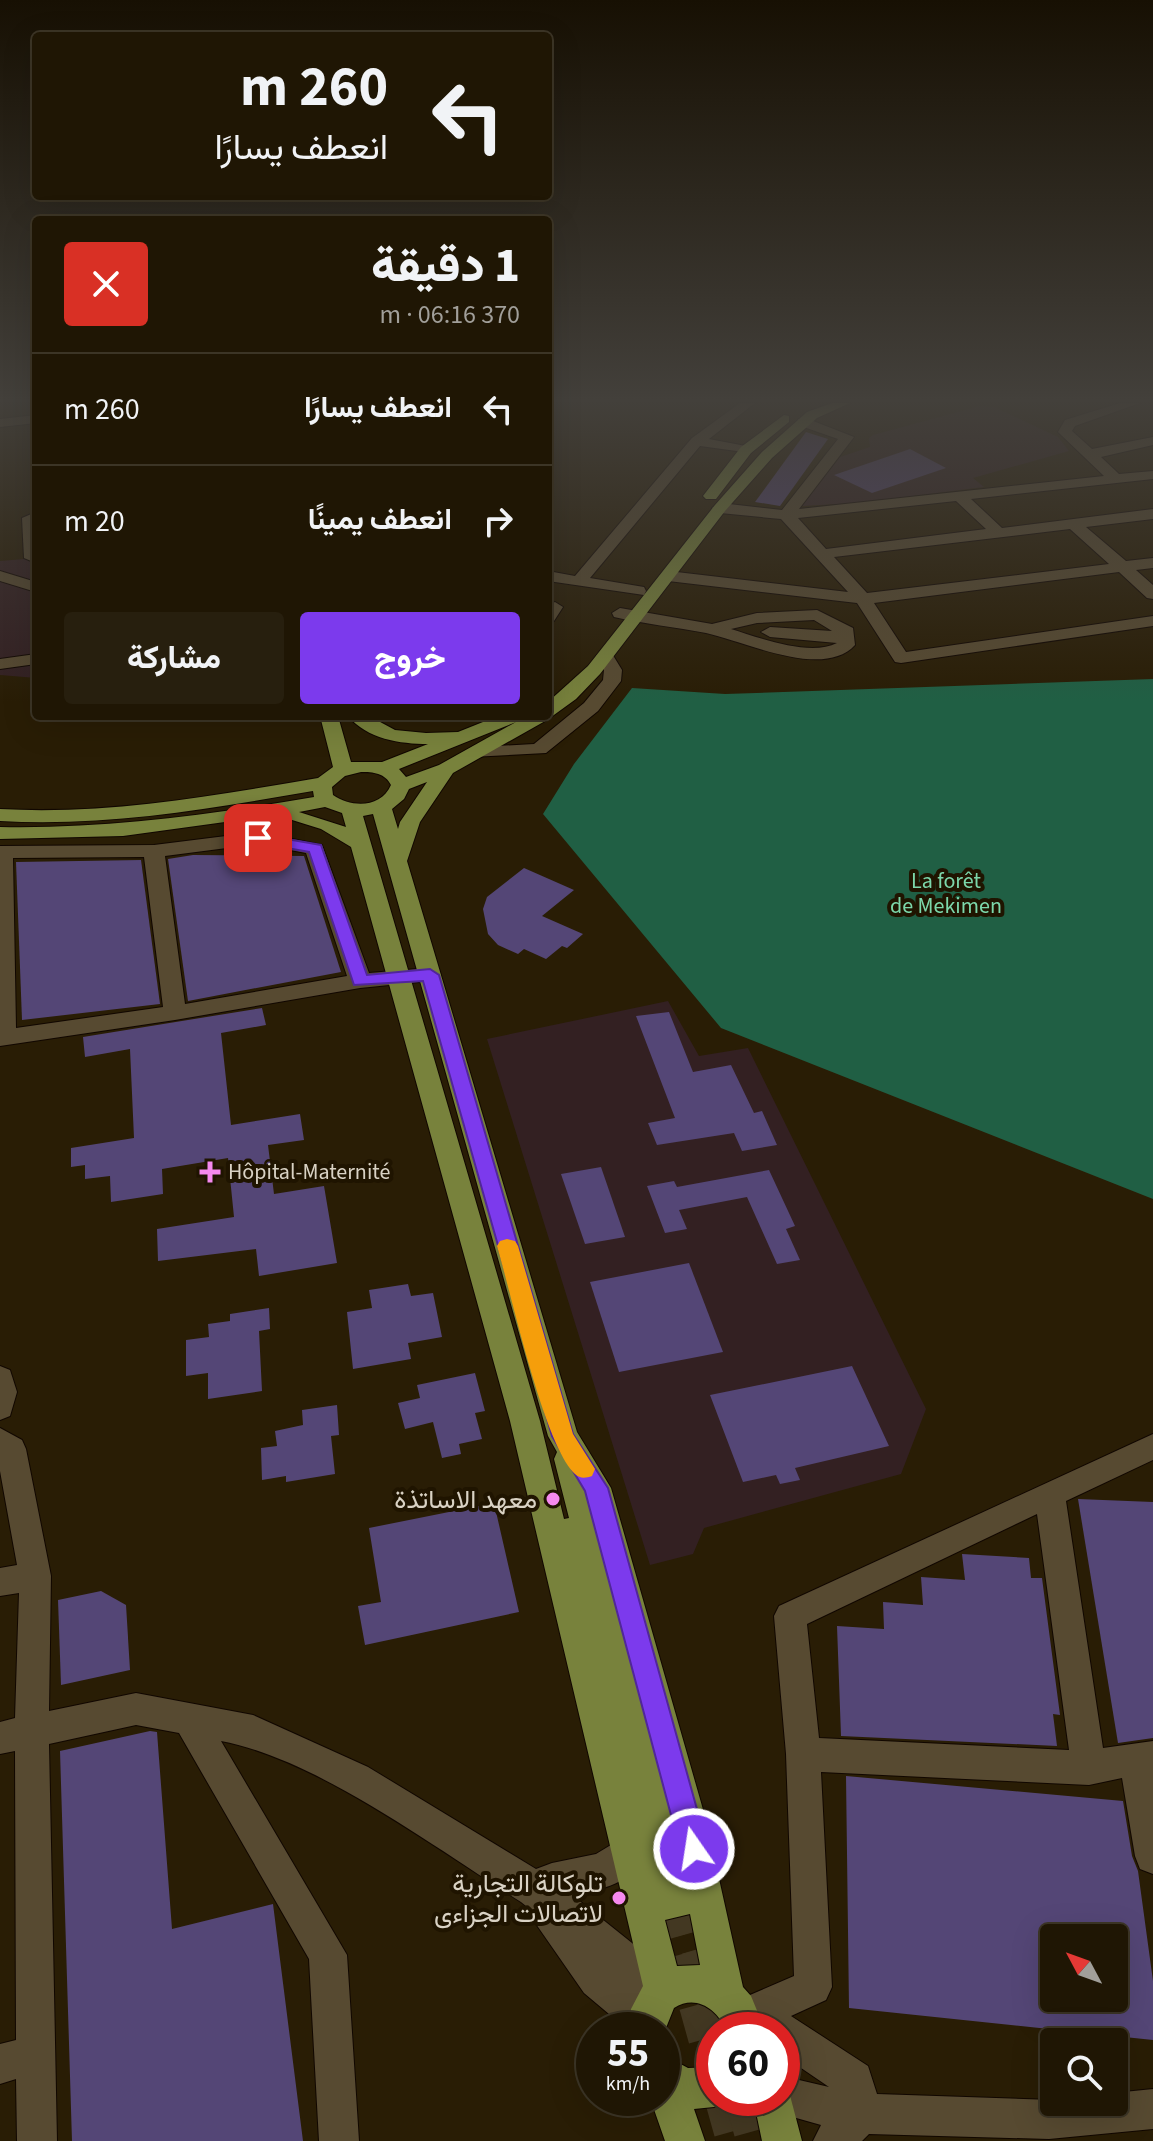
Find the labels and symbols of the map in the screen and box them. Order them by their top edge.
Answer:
pin [224,804,292,872]
park label: La forêt de Mekimen [890,865,1002,922]
place label: Hôpital-Maternité [228,1156,390,1188]
marker: Hôpital-Maternité [199,1161,221,1183]
place label: معهد الاساتذة [394,1481,537,1518]
marker: معهد الاساتذة [544,1490,562,1508]
position arrow [652,1807,736,1891]
place label: تلوكالة التجارية لاتصالات الجزاءى [434,1865,603,1932]
marker: تلوكالة التجارية لاتصالات الجزاءى [610,1889,628,1907]
north arrow [1040,1924,1128,2012]
speed limit sign: 60 [696,2012,800,2116]

